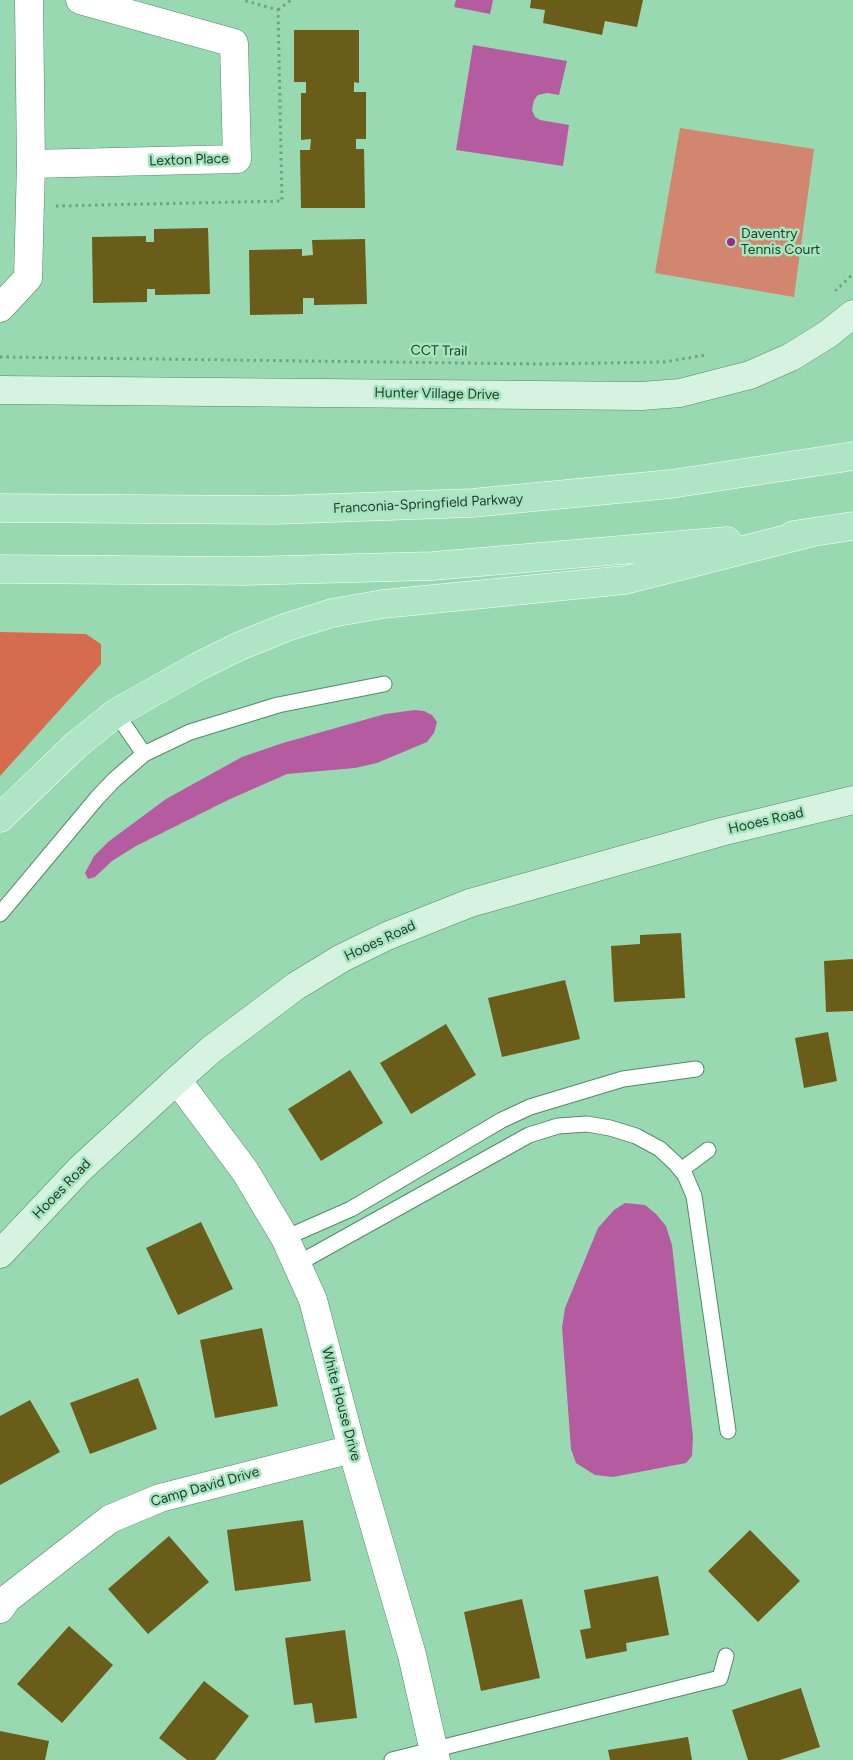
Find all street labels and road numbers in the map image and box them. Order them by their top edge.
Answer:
street label: Lexton Place [149,150,229,170]
street label: CCT Trail [411,342,467,360]
street label: Hunter Village Drive [374,385,500,403]
street label: Franconia-Springfield Parkway [332,491,524,517]
street label: Hooes Road [727,804,805,838]
street label: Hooes Road [342,917,418,965]
street label: Hooes Road [29,1156,95,1222]
street label: White House Drive [318,1345,364,1463]
street label: Camp David Drive [149,1463,261,1511]

